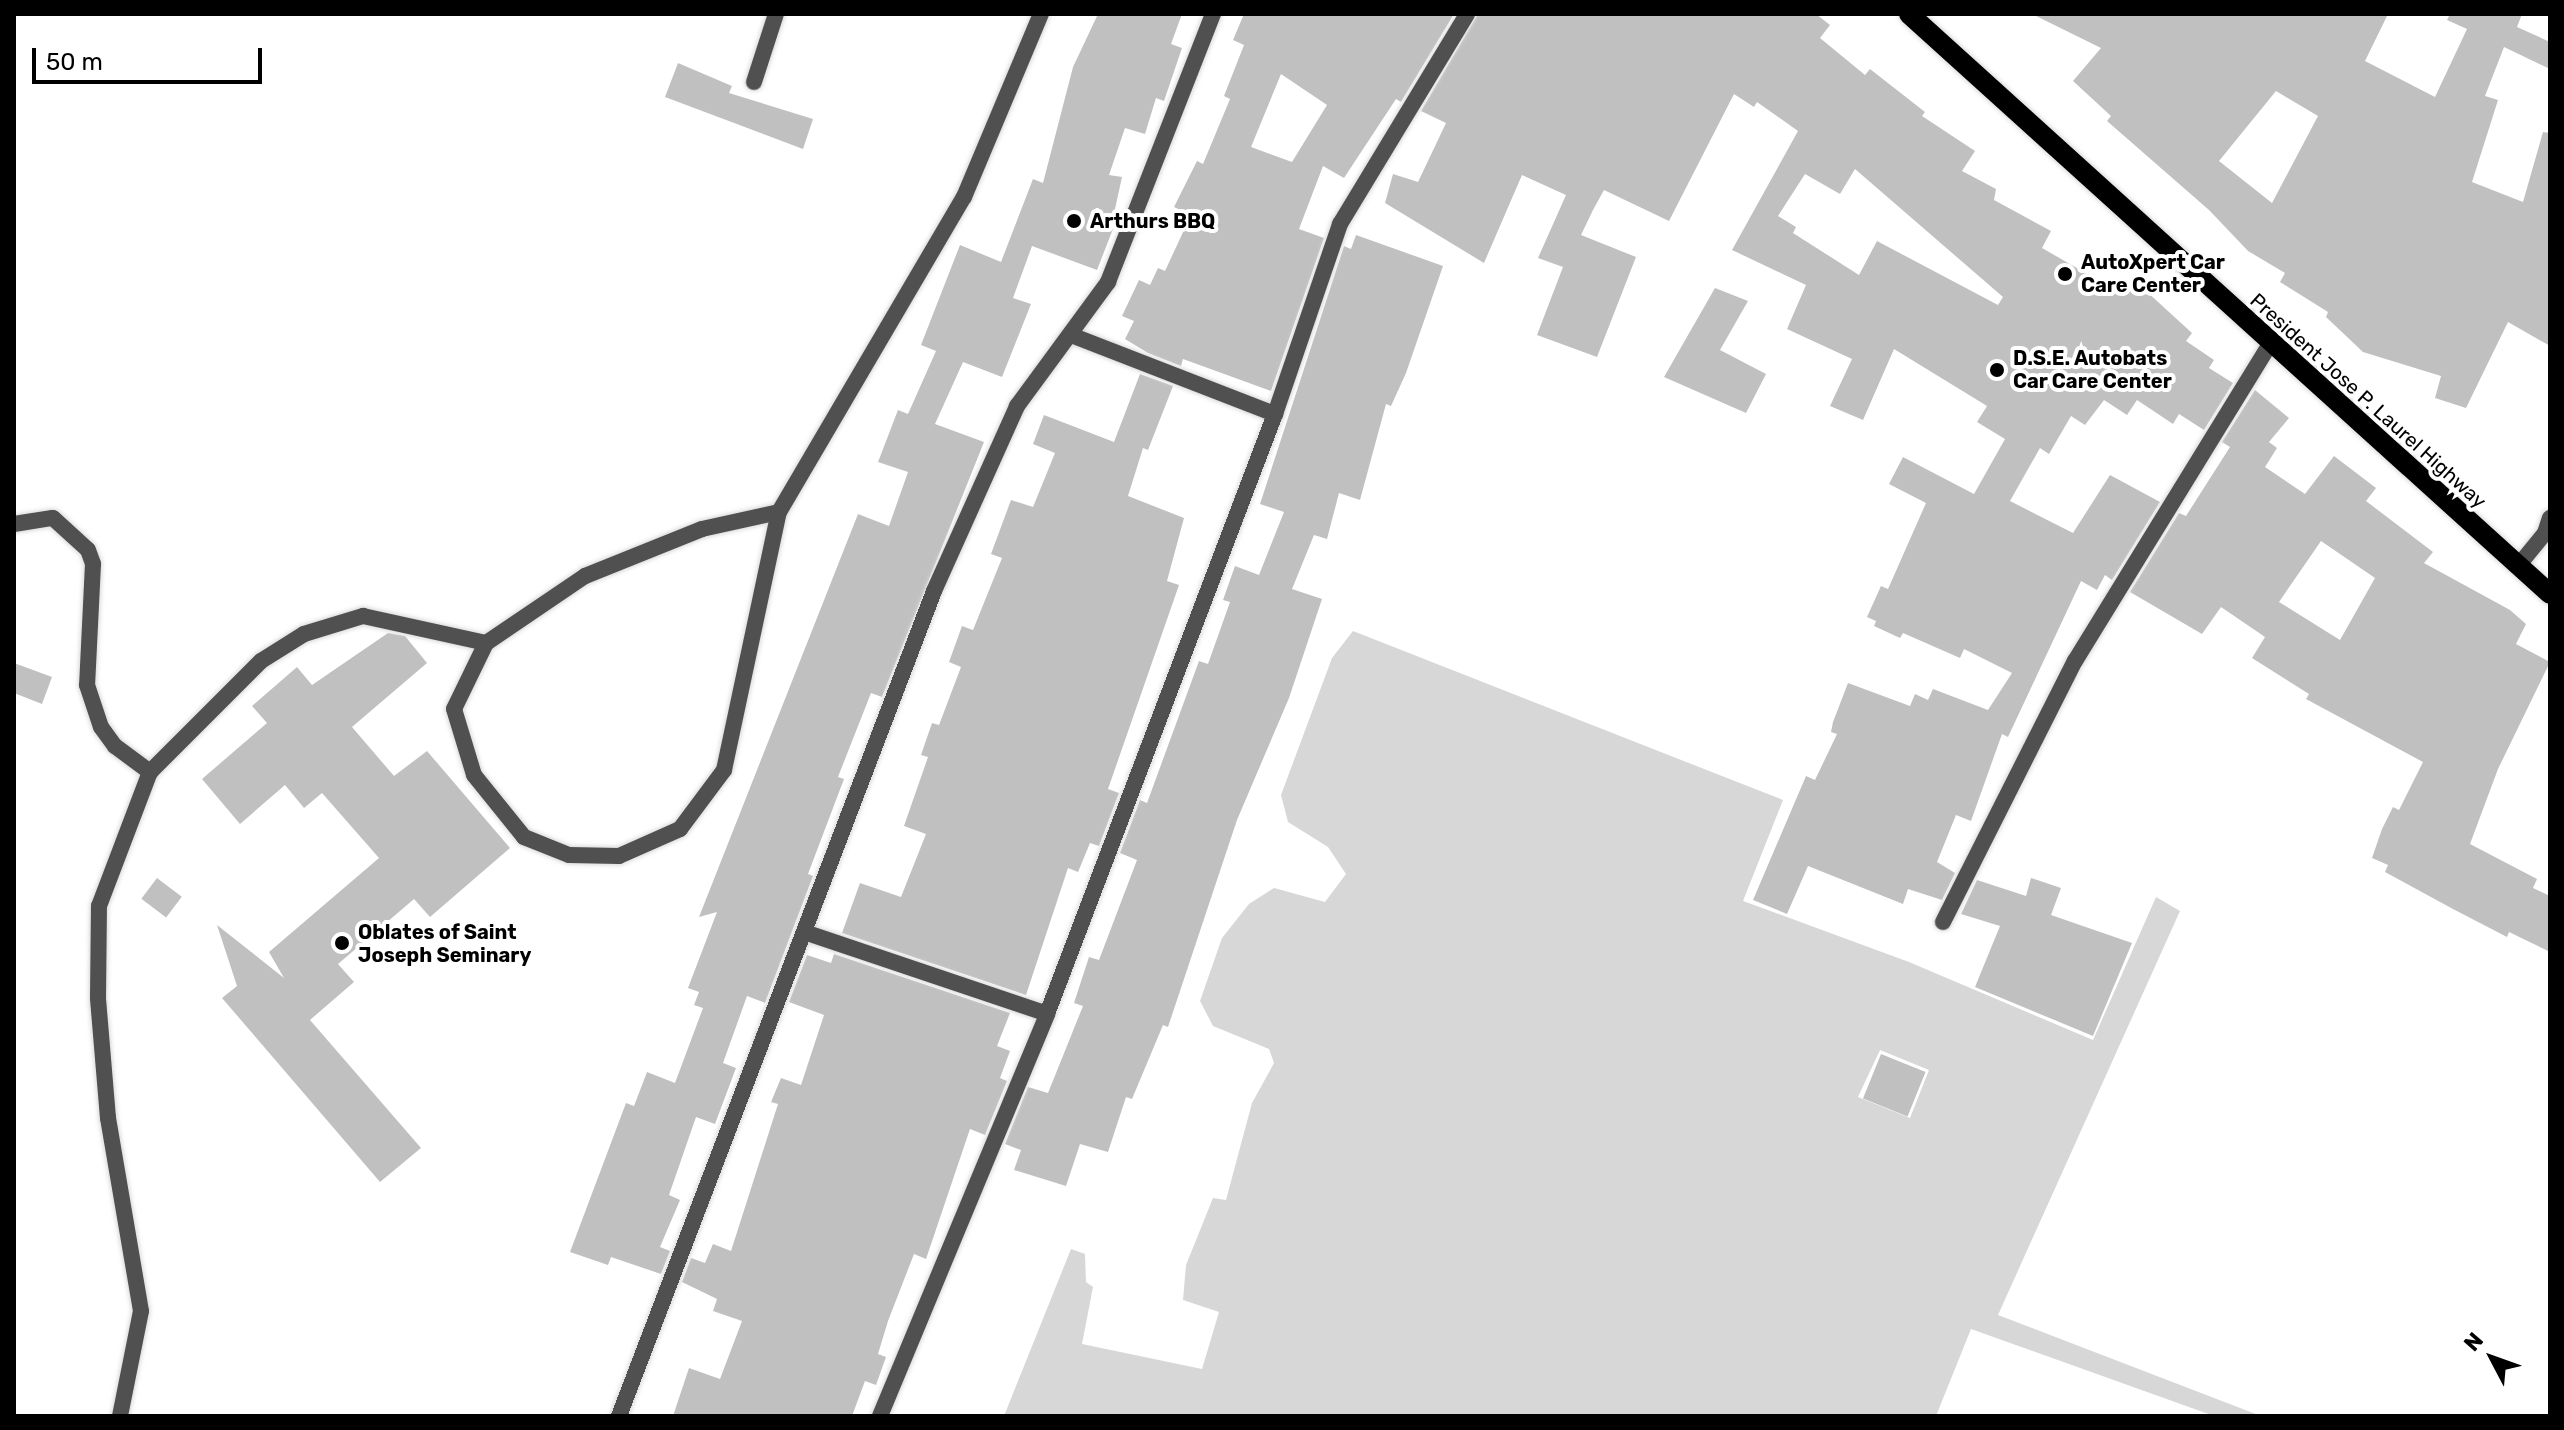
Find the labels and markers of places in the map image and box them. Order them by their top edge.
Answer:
place label: Arthurs BBQ [1090,209,1215,233]
marker: Arthurs BBQ [1065,212,1083,230]
place label: AutoXpert Car Care Center [2081,250,2225,297]
marker: AutoXpert Car Care Center [2056,265,2074,283]
place label: D.S.E. Autobats Car Care Center [2013,346,2172,393]
marker: D.S.E. Autobats Car Care Center [1988,361,2006,379]
place label: Oblates of Saint Joseph Seminary [358,920,531,967]
marker: Oblates of Saint Joseph Seminary [333,934,351,952]

